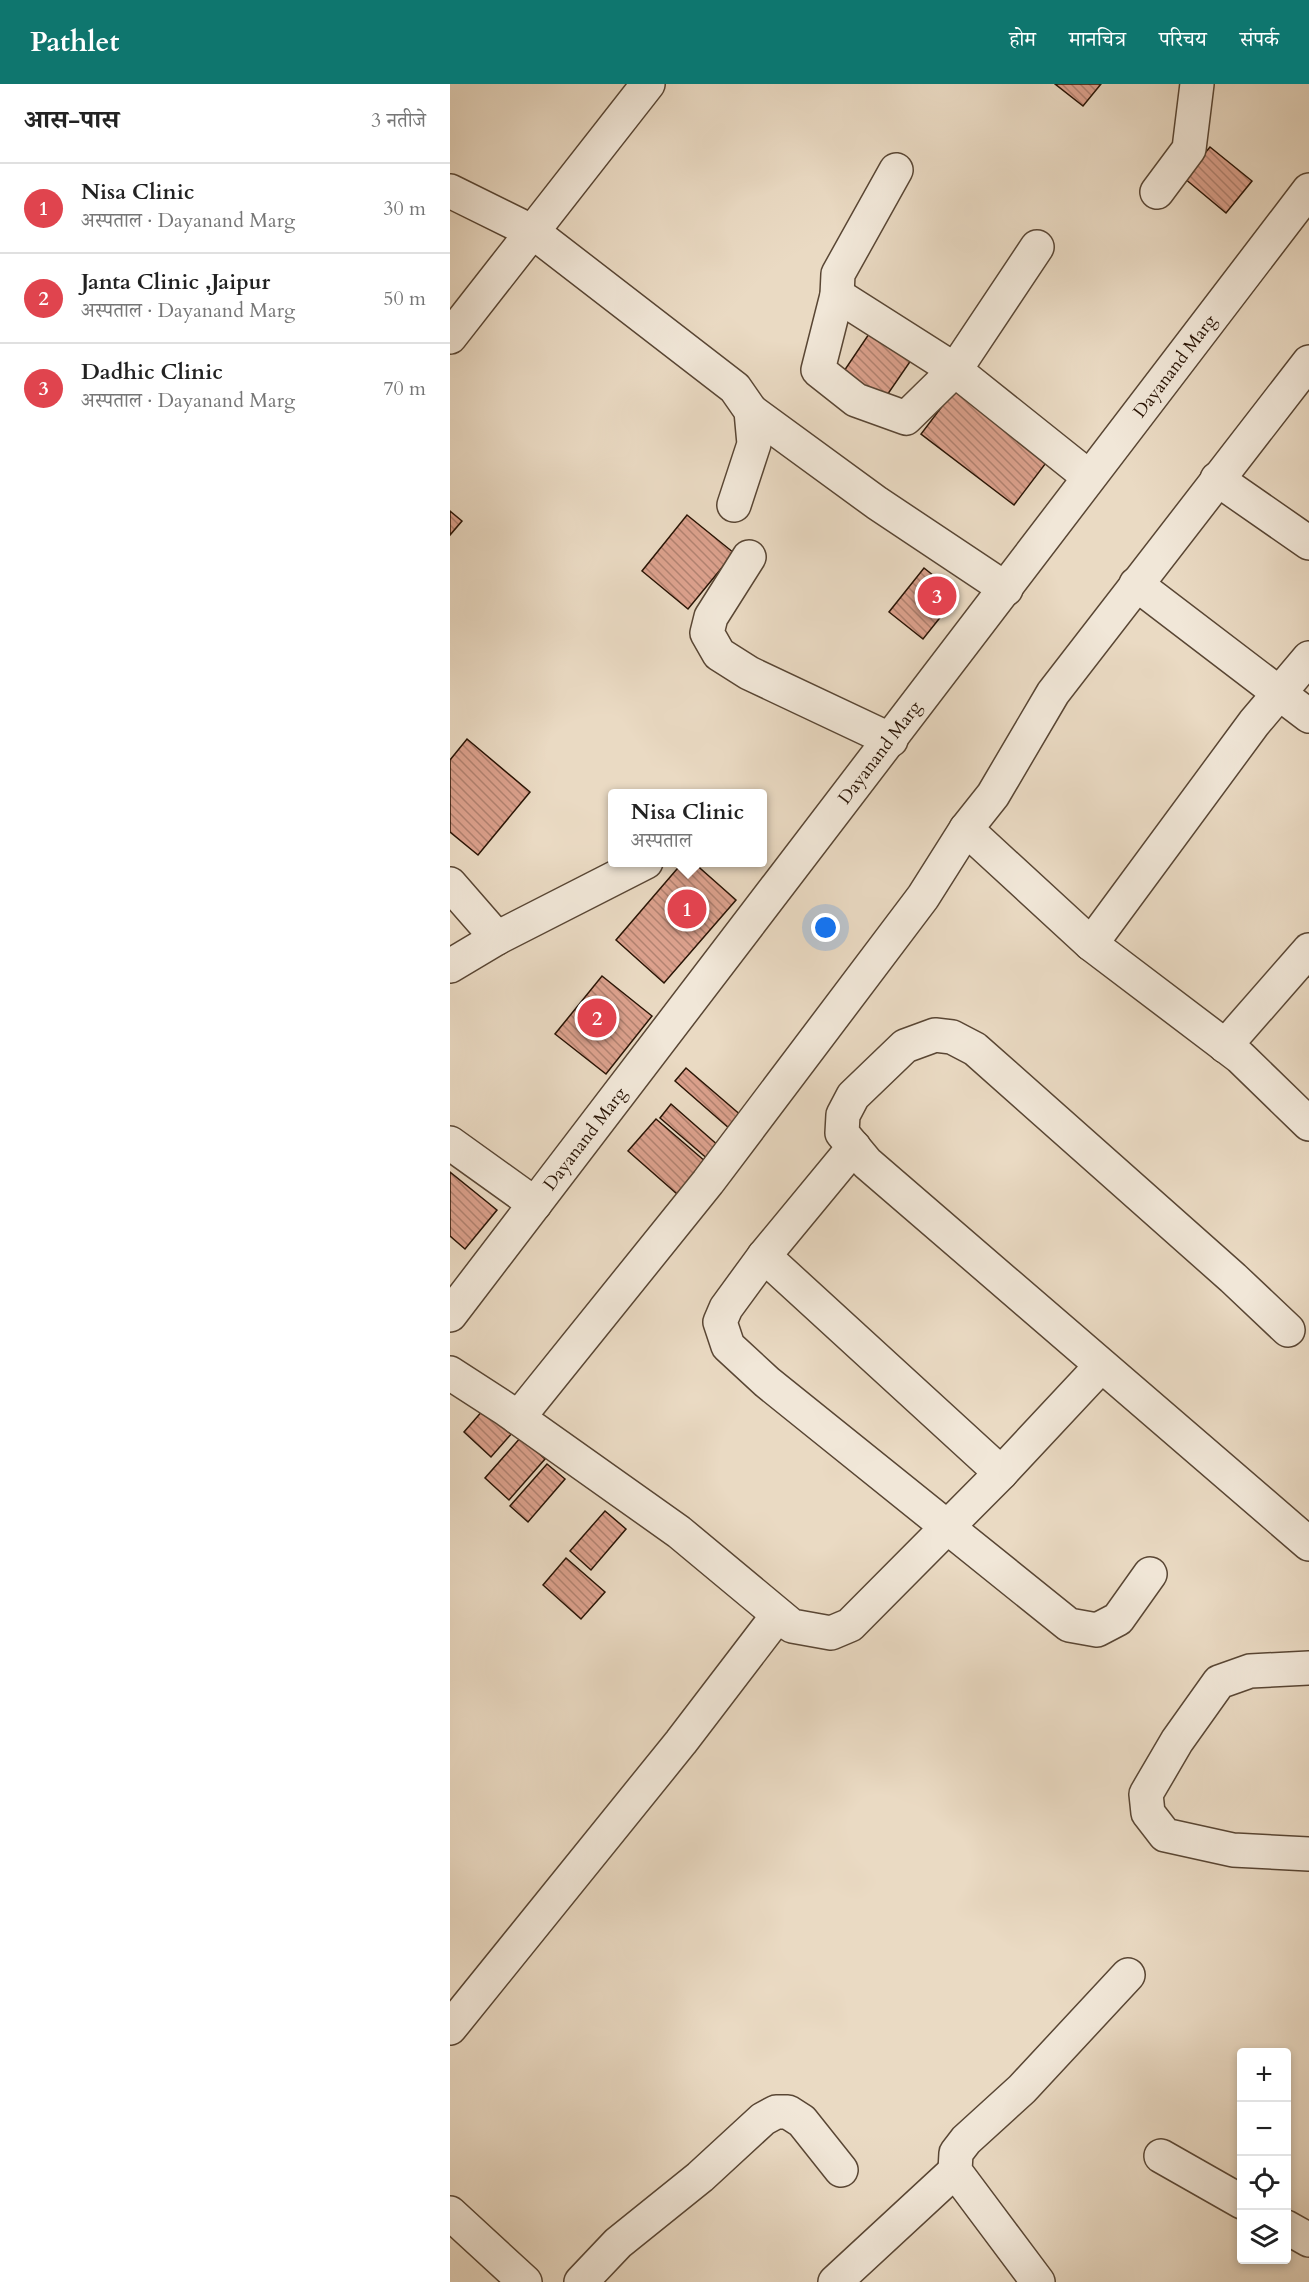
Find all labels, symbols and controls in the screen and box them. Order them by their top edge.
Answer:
text: Pathlet [30,23,119,61]
text: होम [1009,25,1036,54]
text: मानचित्र [1069,25,1126,54]
text: परिचय [1159,25,1207,54]
text: संपर्क [1240,25,1279,54]
text: आस-पास [24,102,119,137]
text: 3 नतीजे [371,107,426,134]
text: Nisa Clinic [81,177,194,207]
text: 1 [38,195,49,222]
text: 30 m [383,195,426,222]
text: अस्पताल · Dayanand Marg [81,207,295,234]
text: Janta Clinic ,Jaipur [81,267,270,297]
text: 2 [38,285,49,312]
text: 50 m [383,285,426,312]
text: अस्पताल · Dayanand Marg [81,297,295,324]
street label: Dayanand Marg [1127,309,1223,423]
text: Dadhic Clinic [81,357,223,387]
text: 3 [38,375,49,402]
text: 70 m [383,375,426,402]
text: अस्पताल · Dayanand Marg [81,387,295,414]
pin: 3 [918,574,956,618]
street label: Dayanand Marg [832,695,928,809]
popup [608,789,767,867]
text: Nisa Clinic [631,797,744,827]
text: अस्पताल [631,827,692,854]
pin: 1 [668,886,706,932]
your location [811,913,840,942]
pin: 2 [578,996,616,1040]
street label: Dayanand Marg [537,1081,633,1195]
map controls [1237,2048,1291,2264]
button: + [1237,2048,1291,2102]
button: − [1237,2102,1291,2156]
button: locate [1237,2156,1291,2210]
button: layers [1237,2210,1291,2264]

